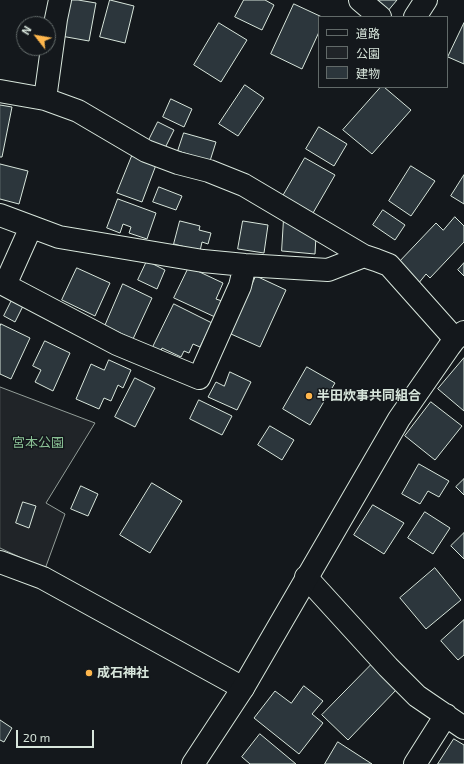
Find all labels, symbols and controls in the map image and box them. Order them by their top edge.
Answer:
north arrow [16,16,56,56]
legend [318,16,448,88]
text: N [19,23,34,37]
text: 道路 [356,26,380,40]
text: 公園 [356,46,380,60]
text: 建物 [356,66,380,80]
place label: 半田炊事共同組合 [317,388,421,404]
marker: 半田炊事共同組合 [304,391,314,401]
park label: 宮本公園 [12,435,64,451]
place label: 成石神社 [97,665,149,681]
marker: 成石神社 [84,668,94,678]
scale bar [18,722,96,748]
text: 20 m [23,730,50,744]

